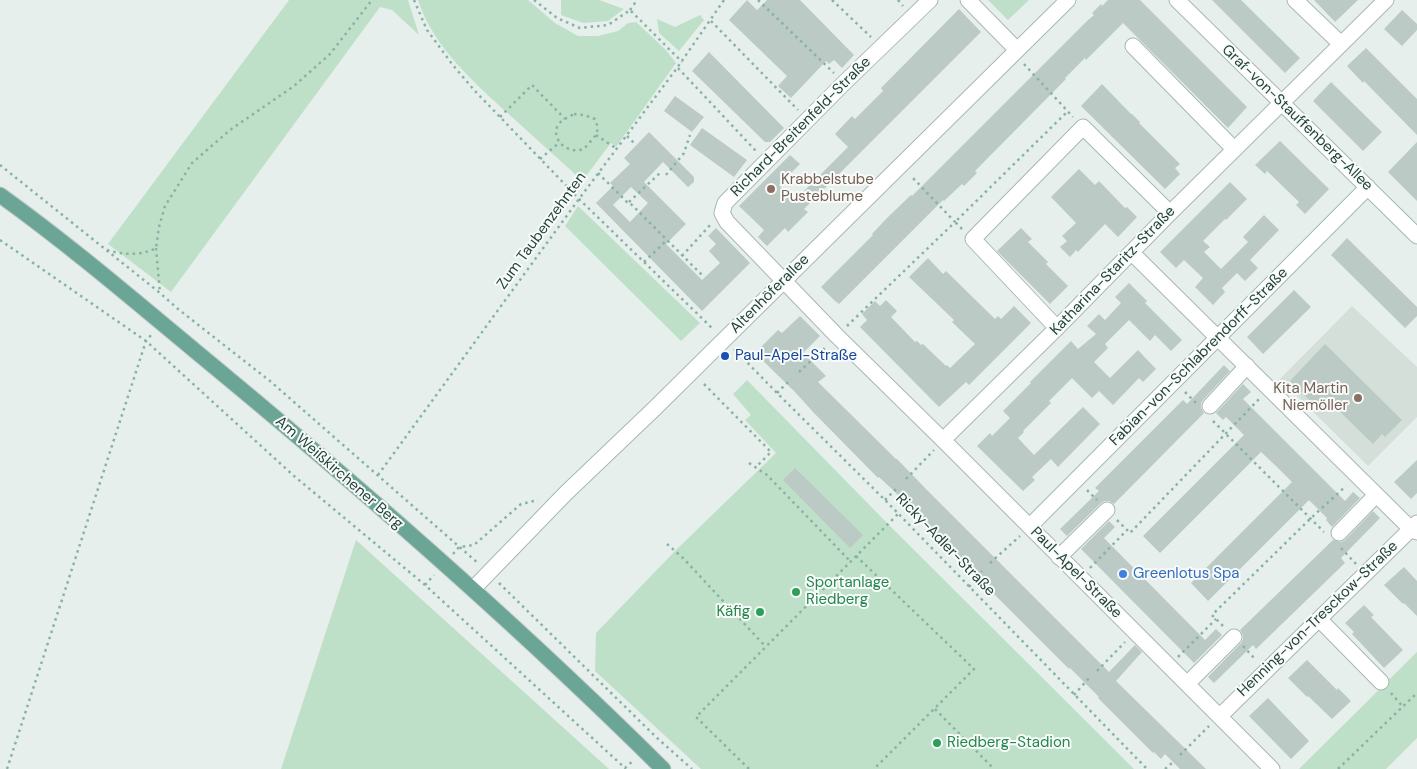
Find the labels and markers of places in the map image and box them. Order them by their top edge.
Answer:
place label: Krabbelstube Pusteblume [781,171,874,206]
marker: Krabbelstube Pusteblume [765,183,777,195]
place label: Paul-Apel-Straße [735,347,857,365]
marker: Paul-Apel-Straße [719,350,731,362]
place label: Kita Martin Niemöller [1273,380,1348,415]
marker: Kita Martin Niemöller [1352,392,1364,404]
place label: Greenlotus Spa [1133,565,1239,583]
marker: Greenlotus Spa [1117,568,1129,580]
place label: Sportanlage Riedberg [806,574,889,609]
marker: Sportanlage Riedberg [790,586,802,598]
place label: Käfig [717,603,750,621]
marker: Käfig [754,606,766,618]
place label: Riedberg-Stadion [947,734,1070,752]
marker: Riedberg-Stadion [931,737,943,749]

